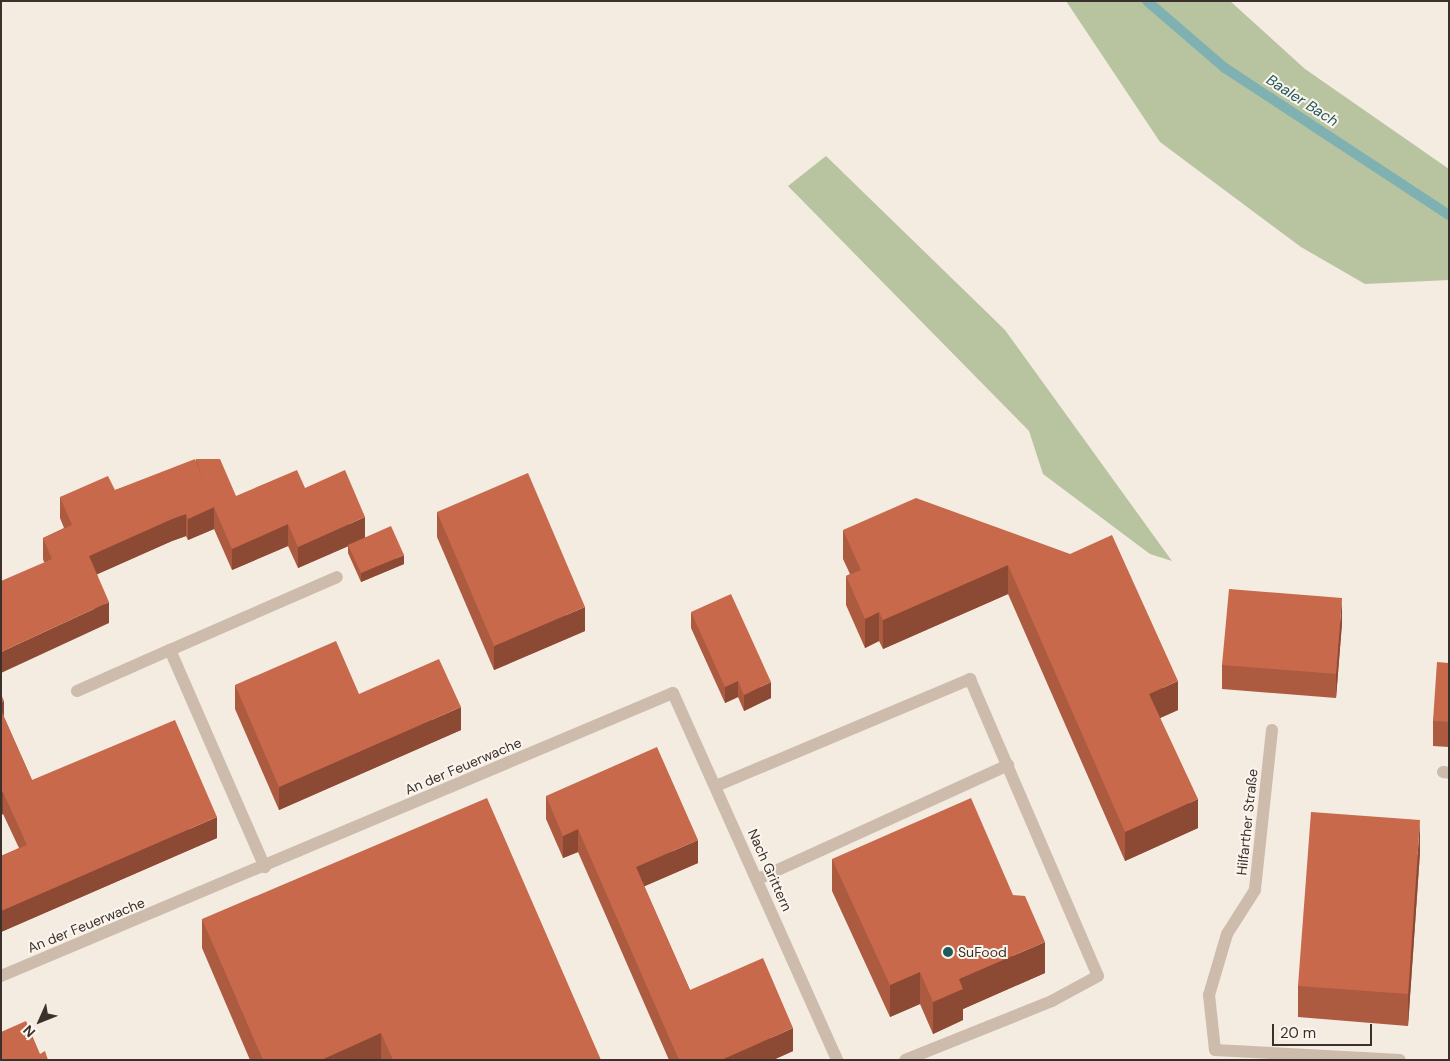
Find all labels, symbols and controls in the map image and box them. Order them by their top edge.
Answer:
water label: Baaler Bach [1263,71,1341,131]
street label: An der Feuerwache [402,734,524,798]
street label: Hilfarther Straße [1233,768,1261,876]
street label: Nach Grittern [744,826,796,914]
street label: An der Feuerwache [25,894,147,956]
place label: SuFood [958,944,1007,960]
marker: SuFood [942,946,954,958]
north arrow [15,996,65,1046]
scale bar [1275,1014,1375,1046]
text: N [19,1021,39,1041]
text: 20 m [1280,1023,1316,1043]

